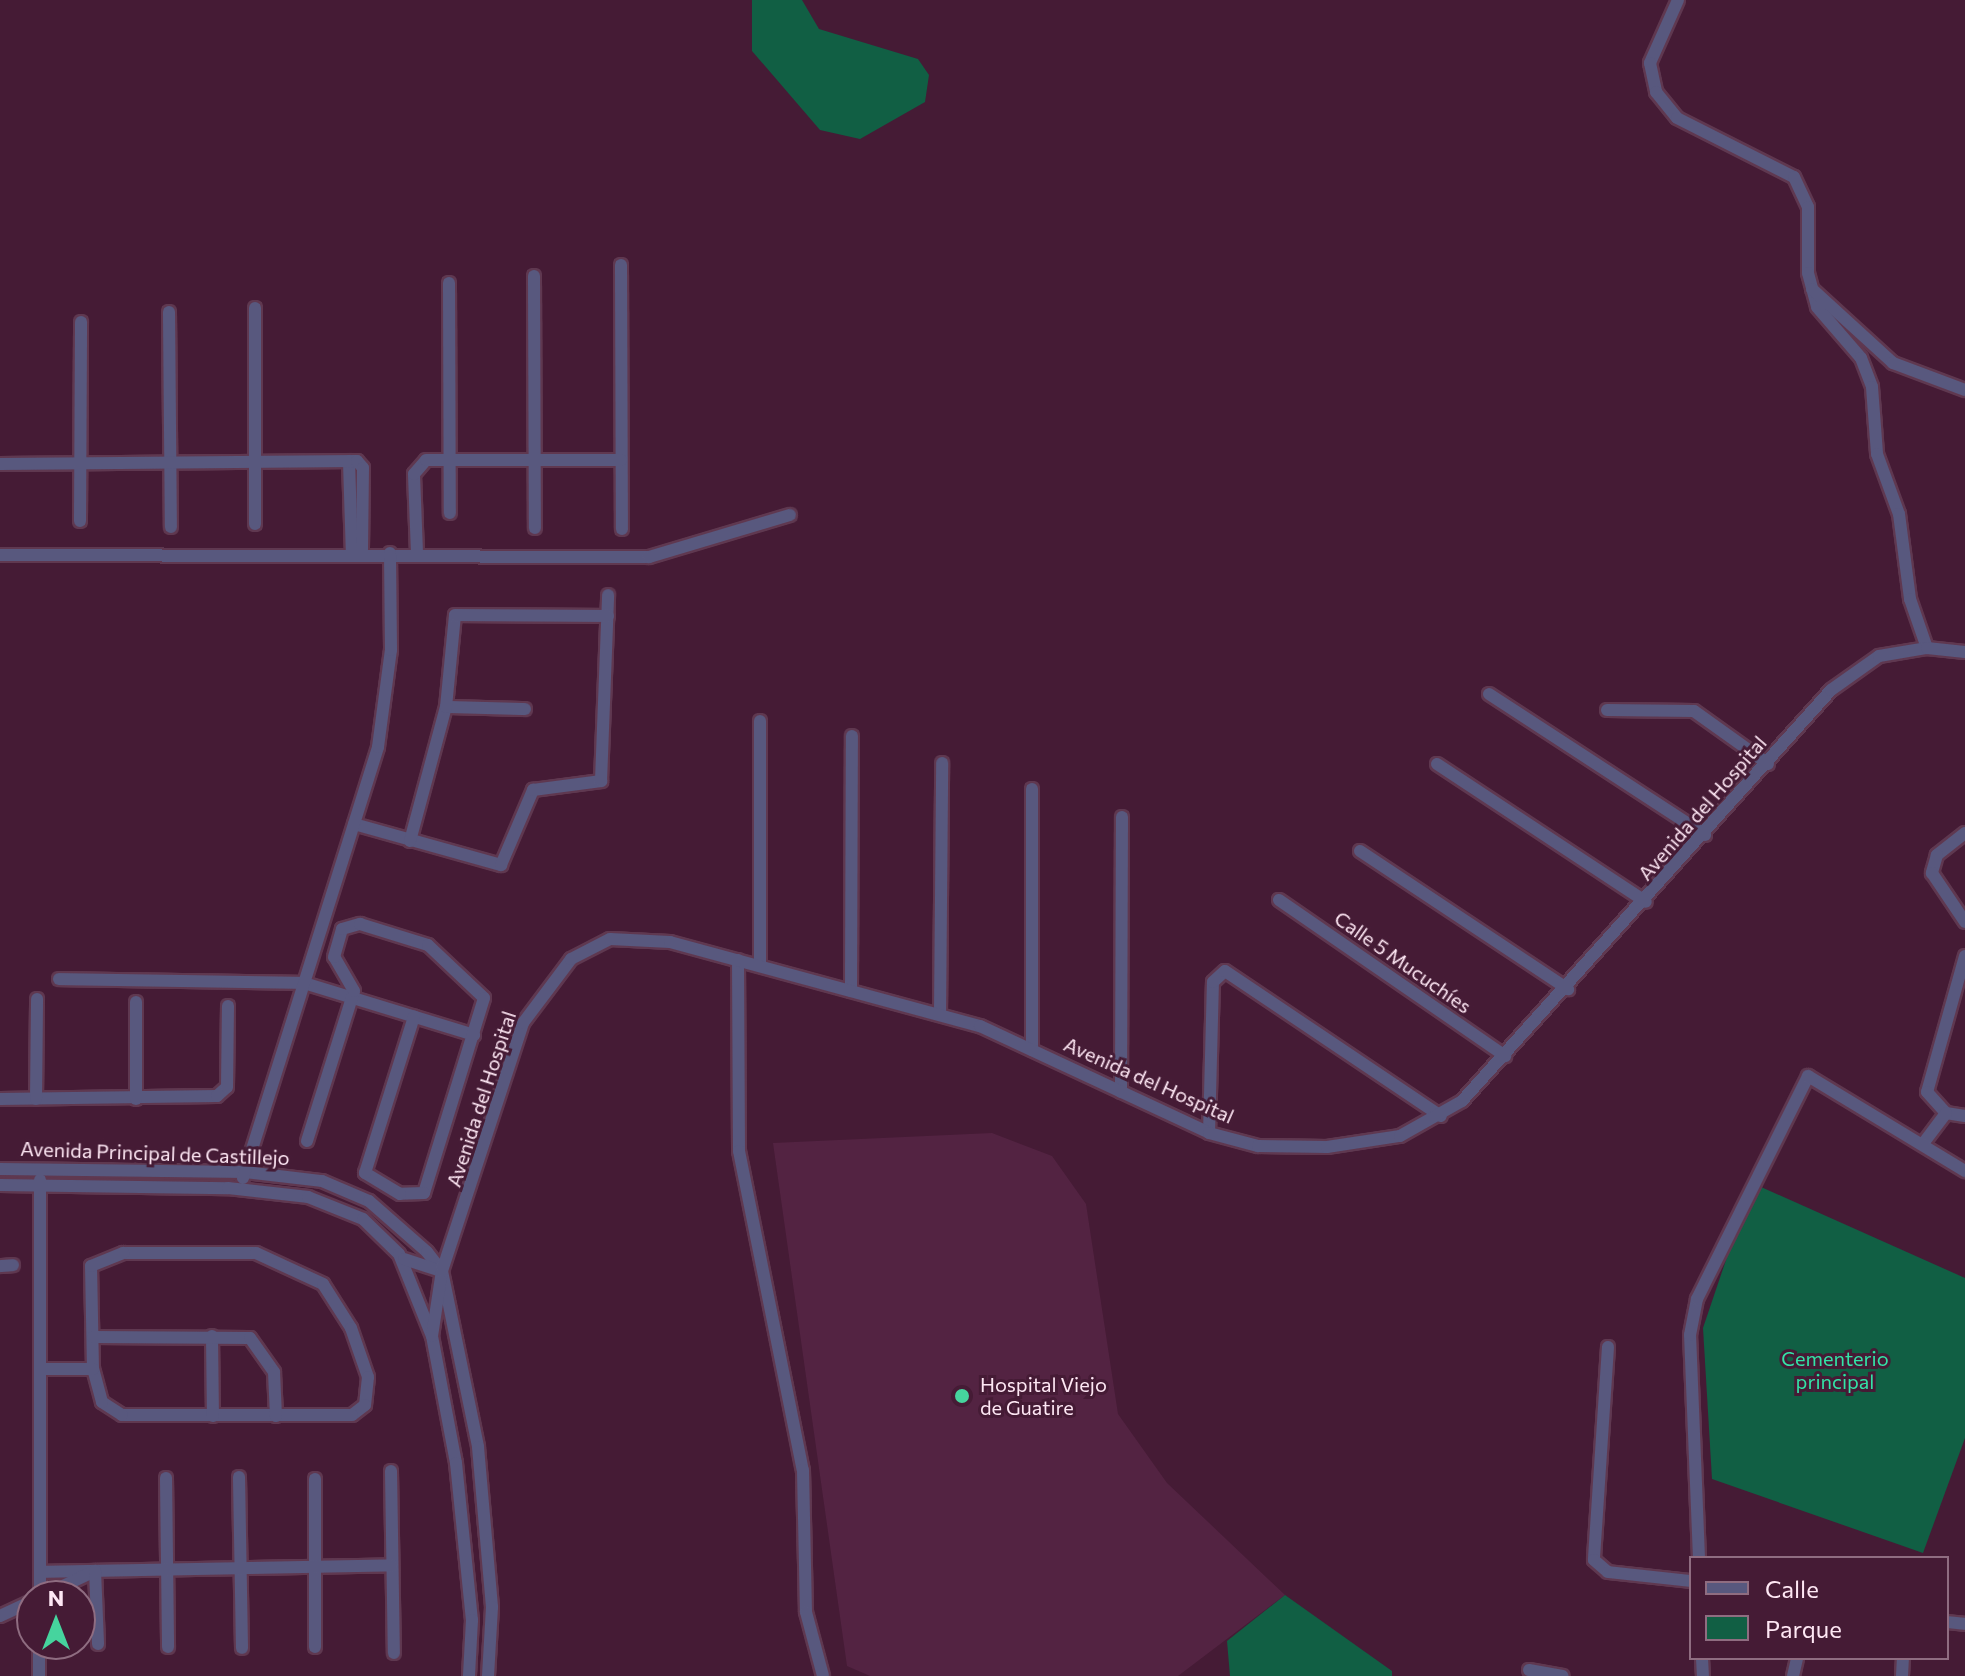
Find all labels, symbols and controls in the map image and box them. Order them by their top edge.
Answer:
street label: Avenida del Hospital [1633,731,1771,885]
street label: Calle 5 Mucuchíes [1330,906,1476,1018]
street label: Avenida del Hospital [441,1008,521,1190]
street label: Avenida del Hospital [1060,1032,1238,1128]
street label: Avenida Principal de Castillejo [20,1136,290,1170]
park label: Cementerio principal [1781,1346,1889,1393]
place label: Hospital Viejo de Guatire [980,1372,1107,1419]
marker: Hospital Viejo de Guatire [951,1385,973,1407]
legend [1689,1556,1949,1660]
text: Calle [1765,1574,1819,1603]
north arrow [16,1580,96,1660]
text: N [48,1584,64,1611]
text: Parque [1765,1614,1842,1643]

